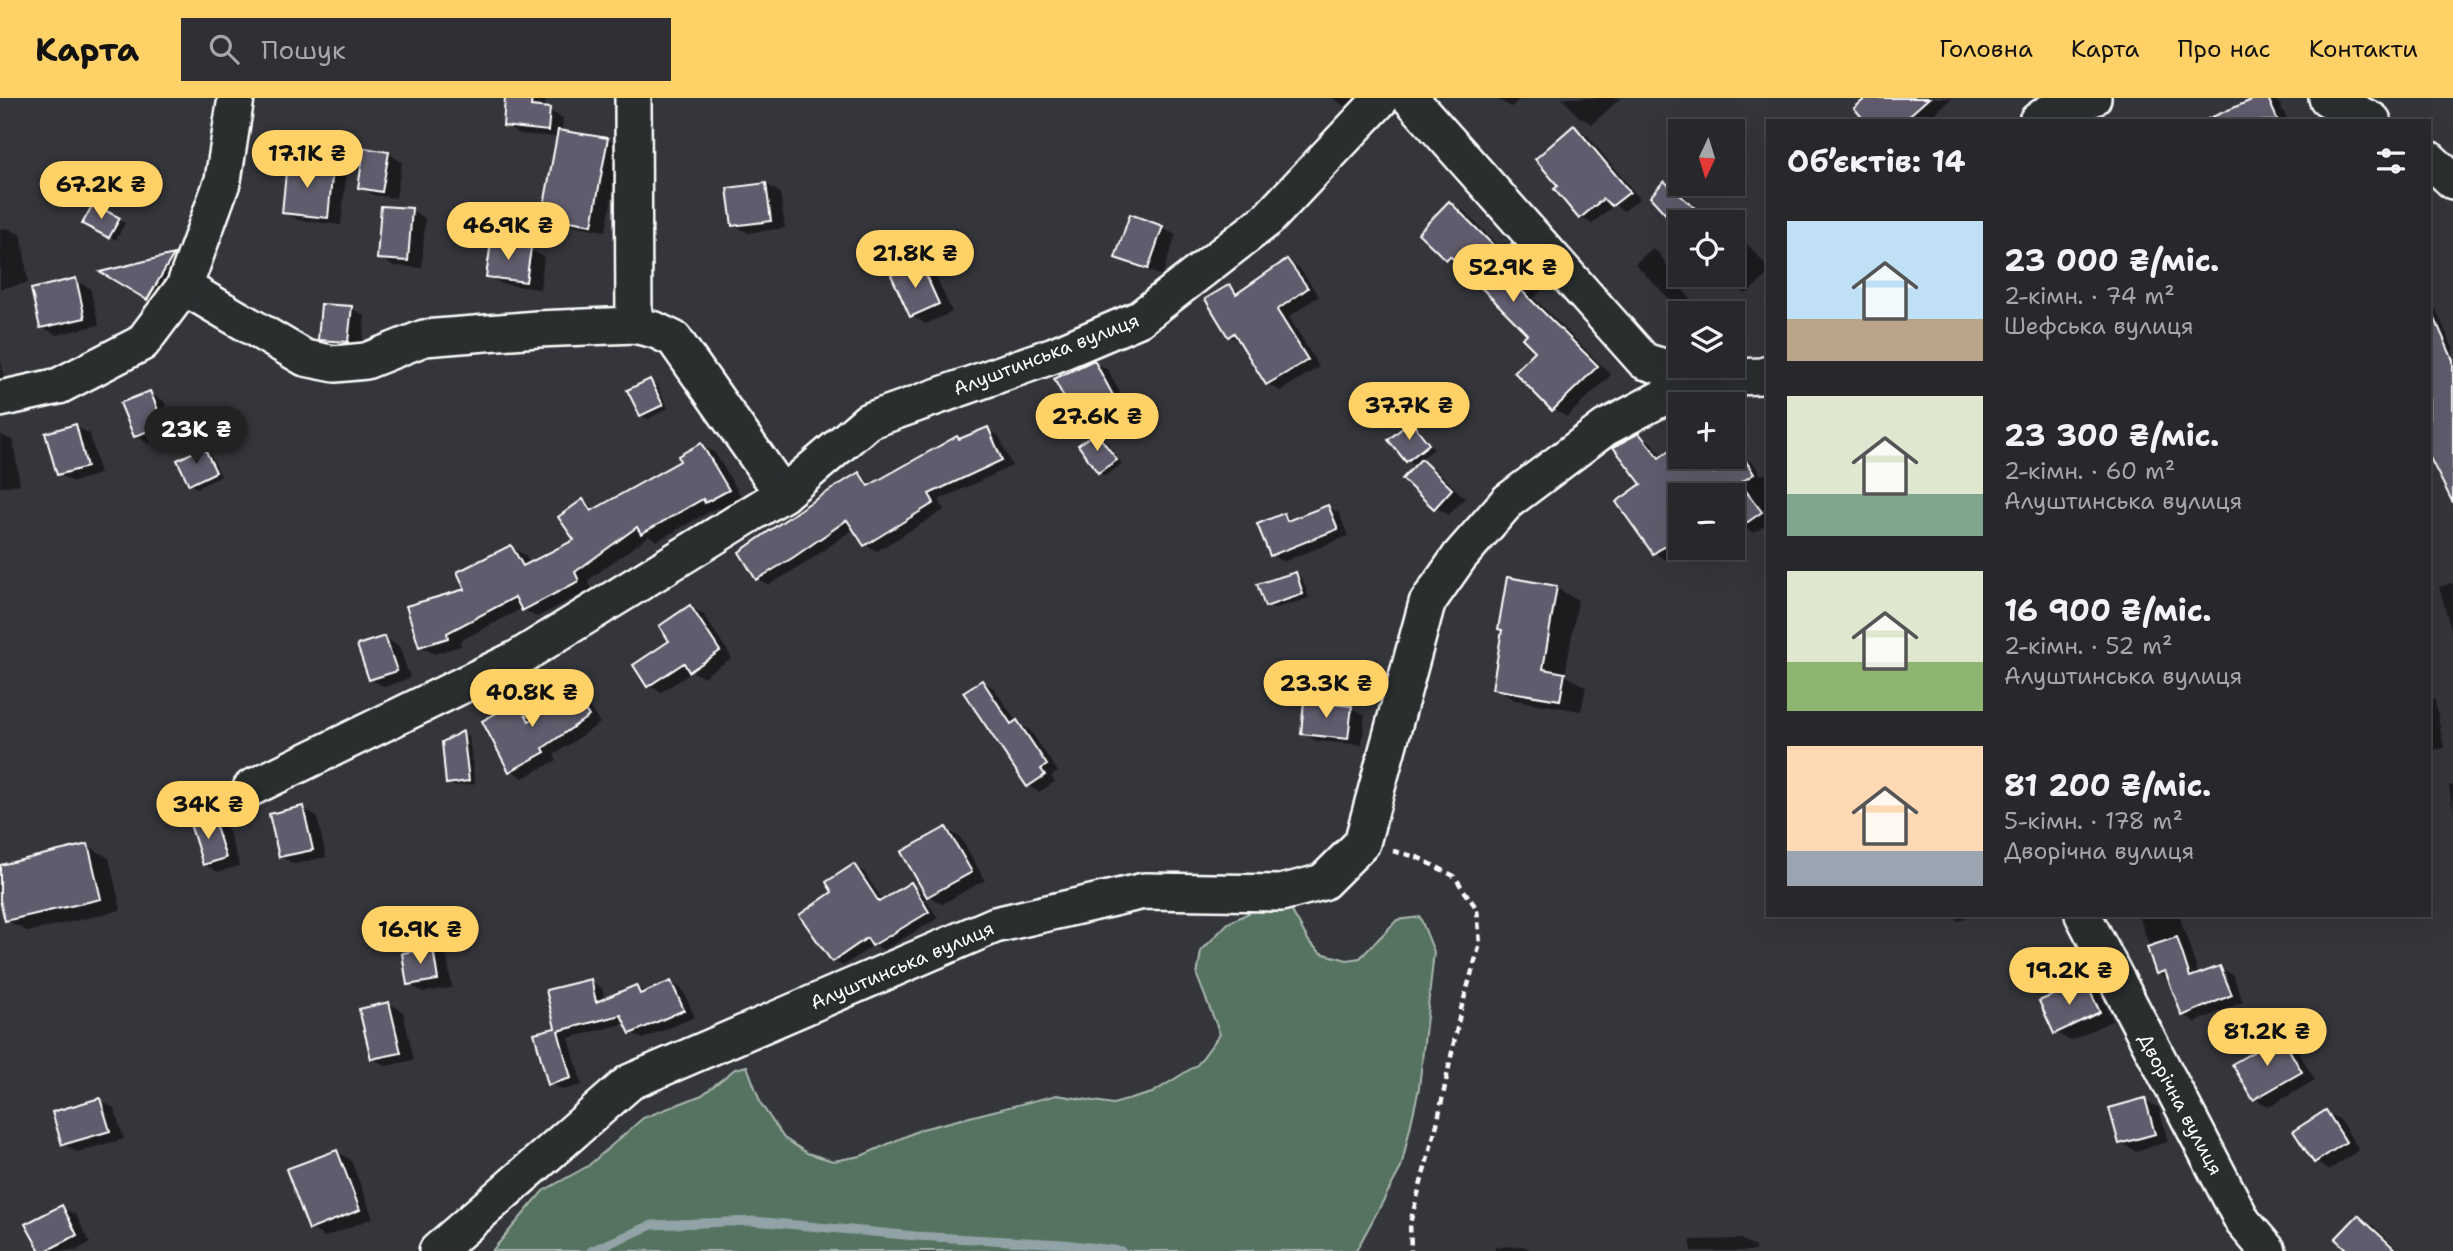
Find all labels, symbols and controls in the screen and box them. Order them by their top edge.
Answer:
search box [181,18,671,81]
text: Карта [35,27,139,72]
icon: search [205,30,243,68]
text: Пошук [261,32,346,67]
text: Головна [1939,33,2033,65]
text: Карта [2071,33,2140,65]
text: Про нас [2178,33,2271,65]
text: Контакти [2309,33,2418,65]
north arrow [1668,119,1745,196]
map controls [1668,119,1745,560]
pin: 17.1K ₴ [242,130,372,190]
text: 17.1K ₴ [268,138,346,168]
text: Об’єктів: 14 [1787,141,1966,182]
icon: filters [2372,142,2410,180]
pin: 67.2K ₴ [36,162,166,221]
text: 67.2K ₴ [56,169,146,199]
pin: 46.9K ₴ [443,202,573,262]
text: 46.9K ₴ [463,210,553,240]
button: locate [1668,210,1745,287]
pin: 21.8K ₴ [850,230,980,290]
text: 21.8K ₴ [872,238,958,268]
text: 23 000 ₴/міс. [2004,240,2219,281]
pin: 52.9K ₴ [1448,244,1578,304]
icon: home [1843,249,1927,333]
text: 52.9K ₴ [1469,252,1557,282]
text: 2-кімн. · 74 m² [2004,281,2175,311]
button: layers [1668,301,1745,378]
street label: Алуштинська вулиця [950,308,1143,401]
text: Шефська вулиця [2004,311,2194,341]
pin: 37.7K ₴ [1344,382,1474,442]
text: 37.7K ₴ [1365,390,1453,420]
button: + [1668,392,1745,469]
pin: 27.6K ₴ [1032,394,1162,453]
text: 27.6K ₴ [1052,401,1142,431]
pin: 23K ₴ [147,406,245,466]
text: 23K ₴ [160,414,232,444]
text: 23 300 ₴/міс. [2004,415,2219,456]
icon: home [1843,424,1927,508]
text: 2-кімн. · 60 m² [2004,456,2175,486]
button: − [1668,483,1745,560]
text: Алуштинська вулиця [2004,486,2242,516]
text: 16 900 ₴/міс. [2004,590,2212,631]
icon: home [1843,599,1927,683]
text: 2-кімн. · 52 m² [2004,631,2173,661]
pin: 23.3K ₴ [1261,660,1391,720]
text: Алуштинська вулиця [2004,661,2242,691]
text: 23.3K ₴ [1280,668,1372,698]
pin: 40.8K ₴ [467,670,597,729]
text: 40.8K ₴ [486,677,578,707]
text: 81 200 ₴/міс. [2004,765,2211,806]
icon: home [1843,774,1927,858]
pin: 34K ₴ [159,782,257,841]
text: 34K ₴ [172,789,244,819]
text: 5-кімн. · 178 m² [2004,806,2183,836]
text: Дворічна вулиця [2004,836,2194,866]
pin: 16.9K ₴ [355,906,485,966]
text: 16.9K ₴ [378,914,462,944]
street label: Алуштинська вулиця [807,915,998,1015]
pin: 19.2K ₴ [2004,948,2134,1007]
text: 19.2K ₴ [2025,955,2113,985]
pin: 81.2K ₴ [2202,1009,2332,1068]
text: 81.2K ₴ [2224,1016,2310,1046]
street label: Дворічна вулиця [2133,1029,2229,1180]

